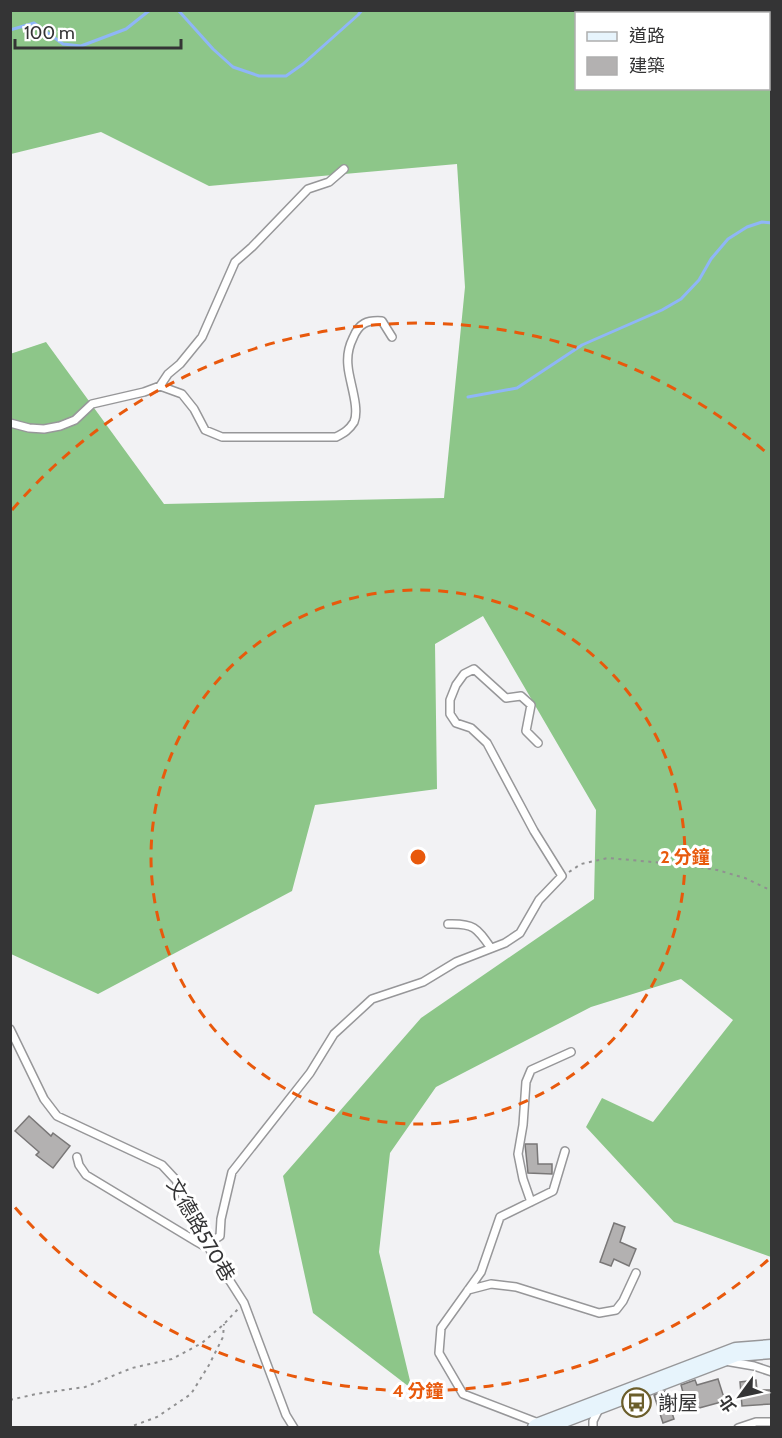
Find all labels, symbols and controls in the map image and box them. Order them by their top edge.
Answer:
scale bar [15,12,182,50]
legend [575,12,770,90]
text: 100 m [24,22,75,44]
text: 道路 [629,25,665,47]
text: 建築 [629,55,665,77]
text: 2 分鐘 [660,846,710,868]
centre of rings [408,847,428,867]
street label: 文德路570巷 [162,1174,240,1286]
north arrow [710,1366,770,1426]
text: 4 分鐘 [392,1380,444,1402]
bus stop icon: 謝屋 [621,1387,653,1419]
place label: 謝屋 [658,1391,698,1415]
text: 北 [716,1392,740,1416]

